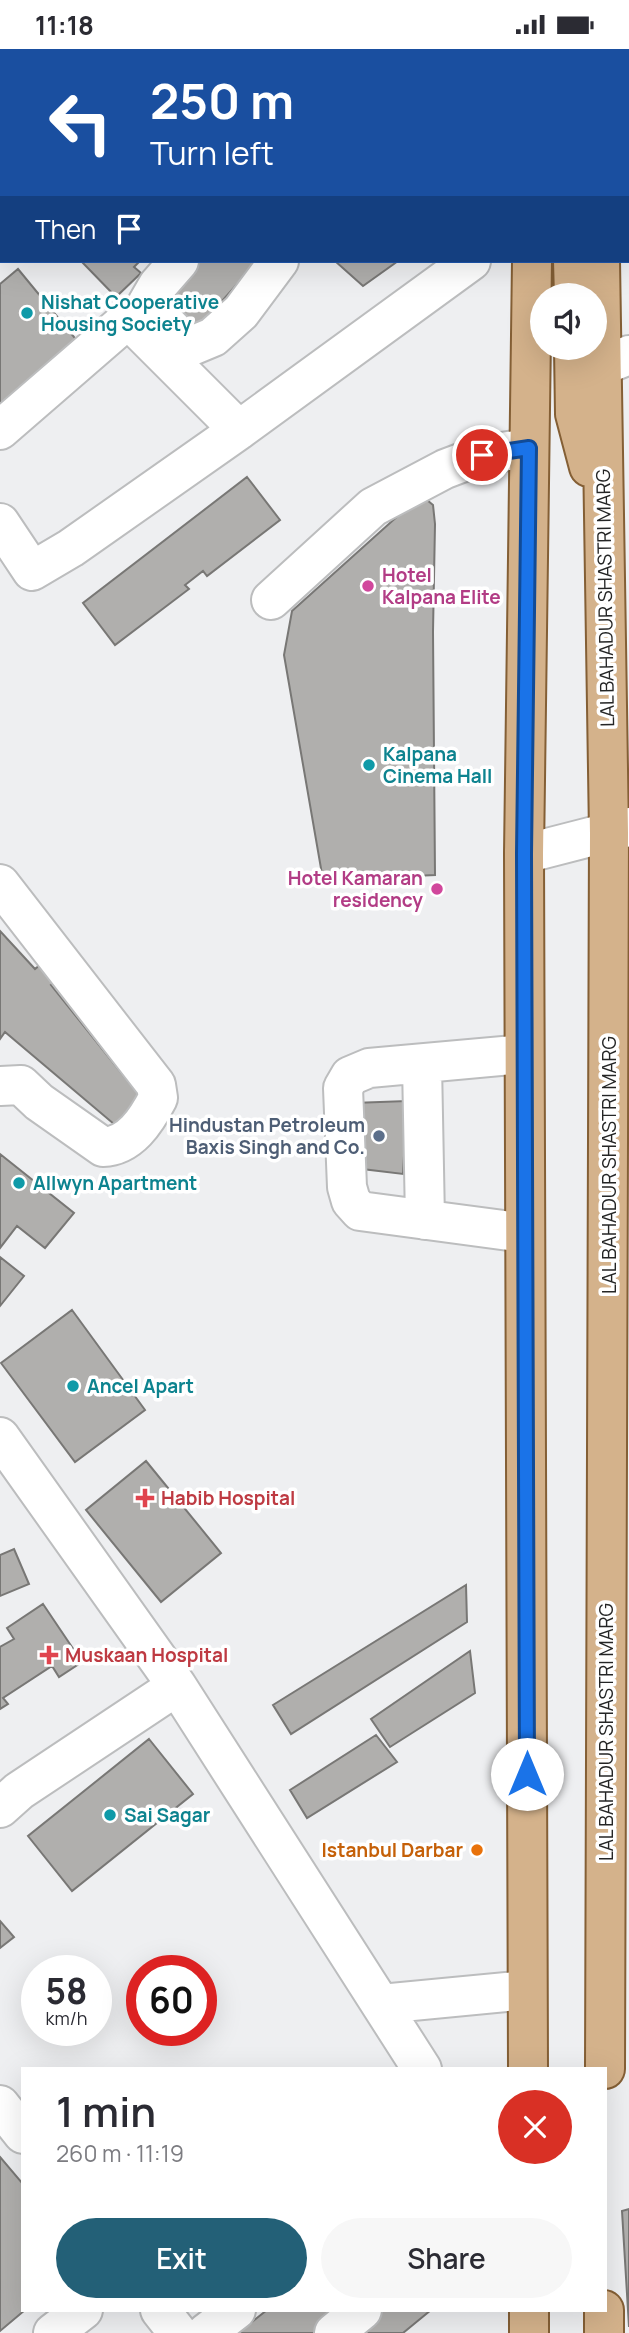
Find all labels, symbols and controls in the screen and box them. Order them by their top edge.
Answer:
text: 11:18 [35,7,94,43]
text: 250 m [150,67,294,134]
icon: left [35,77,126,168]
text: Turn left [150,131,274,175]
icon: arrive [110,210,148,248]
text: Then [35,211,96,247]
map controls [530,283,607,360]
button: sound [530,283,607,360]
place label: Nishat Cooperative Housing Society [41,289,219,337]
marker: Nishat Cooperative Housing Society [19,305,35,321]
pin [452,425,512,485]
icon: arrive [463,436,501,474]
street label: LAL BAHADUR SHASTRI MARG [590,469,620,727]
place label: Hotel Kalpana Elite [382,562,501,610]
marker: Hotel Kalpana Elite [360,578,376,594]
place label: Kalpana Cinema Hall [383,741,492,789]
marker: Kalpana Cinema Hall [361,757,377,773]
place label: Hotel Kamaran residency [288,865,423,913]
marker: Hotel Kamaran residency [429,881,445,897]
street label: LAL BAHADUR SHASTRI MARG [596,1036,622,1294]
place label: Hindustan Petroleum Baxis Singh and Co. [169,1112,365,1160]
marker: Hindustan Petroleum Baxis Singh and Co. [371,1128,387,1144]
place label: Allwyn Apartment [33,1170,197,1196]
marker: Allwyn Apartment [11,1175,27,1191]
place label: Ancel Apart [87,1373,194,1399]
marker: Ancel Apart [65,1378,81,1394]
place label: Habib Hospital [161,1485,295,1511]
marker: Habib Hospital [135,1488,155,1508]
street label: LAL BAHADUR SHASTRI MARG [593,1603,619,1861]
place label: Muskaan Hospital [65,1642,228,1668]
marker: Muskaan Hospital [39,1645,59,1665]
position arrow [490,1737,564,1811]
place label: Sai Sagar [124,1802,211,1828]
marker: Sai Sagar [102,1807,118,1823]
place label: Istanbul Darbar [322,1837,463,1863]
marker: Istanbul Darbar [469,1842,485,1858]
speed limit sign: 60 [126,1955,217,2046]
text: 58 [46,1967,87,2015]
text: km/h [46,2006,87,2030]
text: 1 min [56,2082,156,2140]
button: close [498,2090,572,2164]
text: 260 m · 11:19 [56,2137,184,2169]
button: Exit [56,2218,307,2298]
button: Share [321,2218,572,2298]

